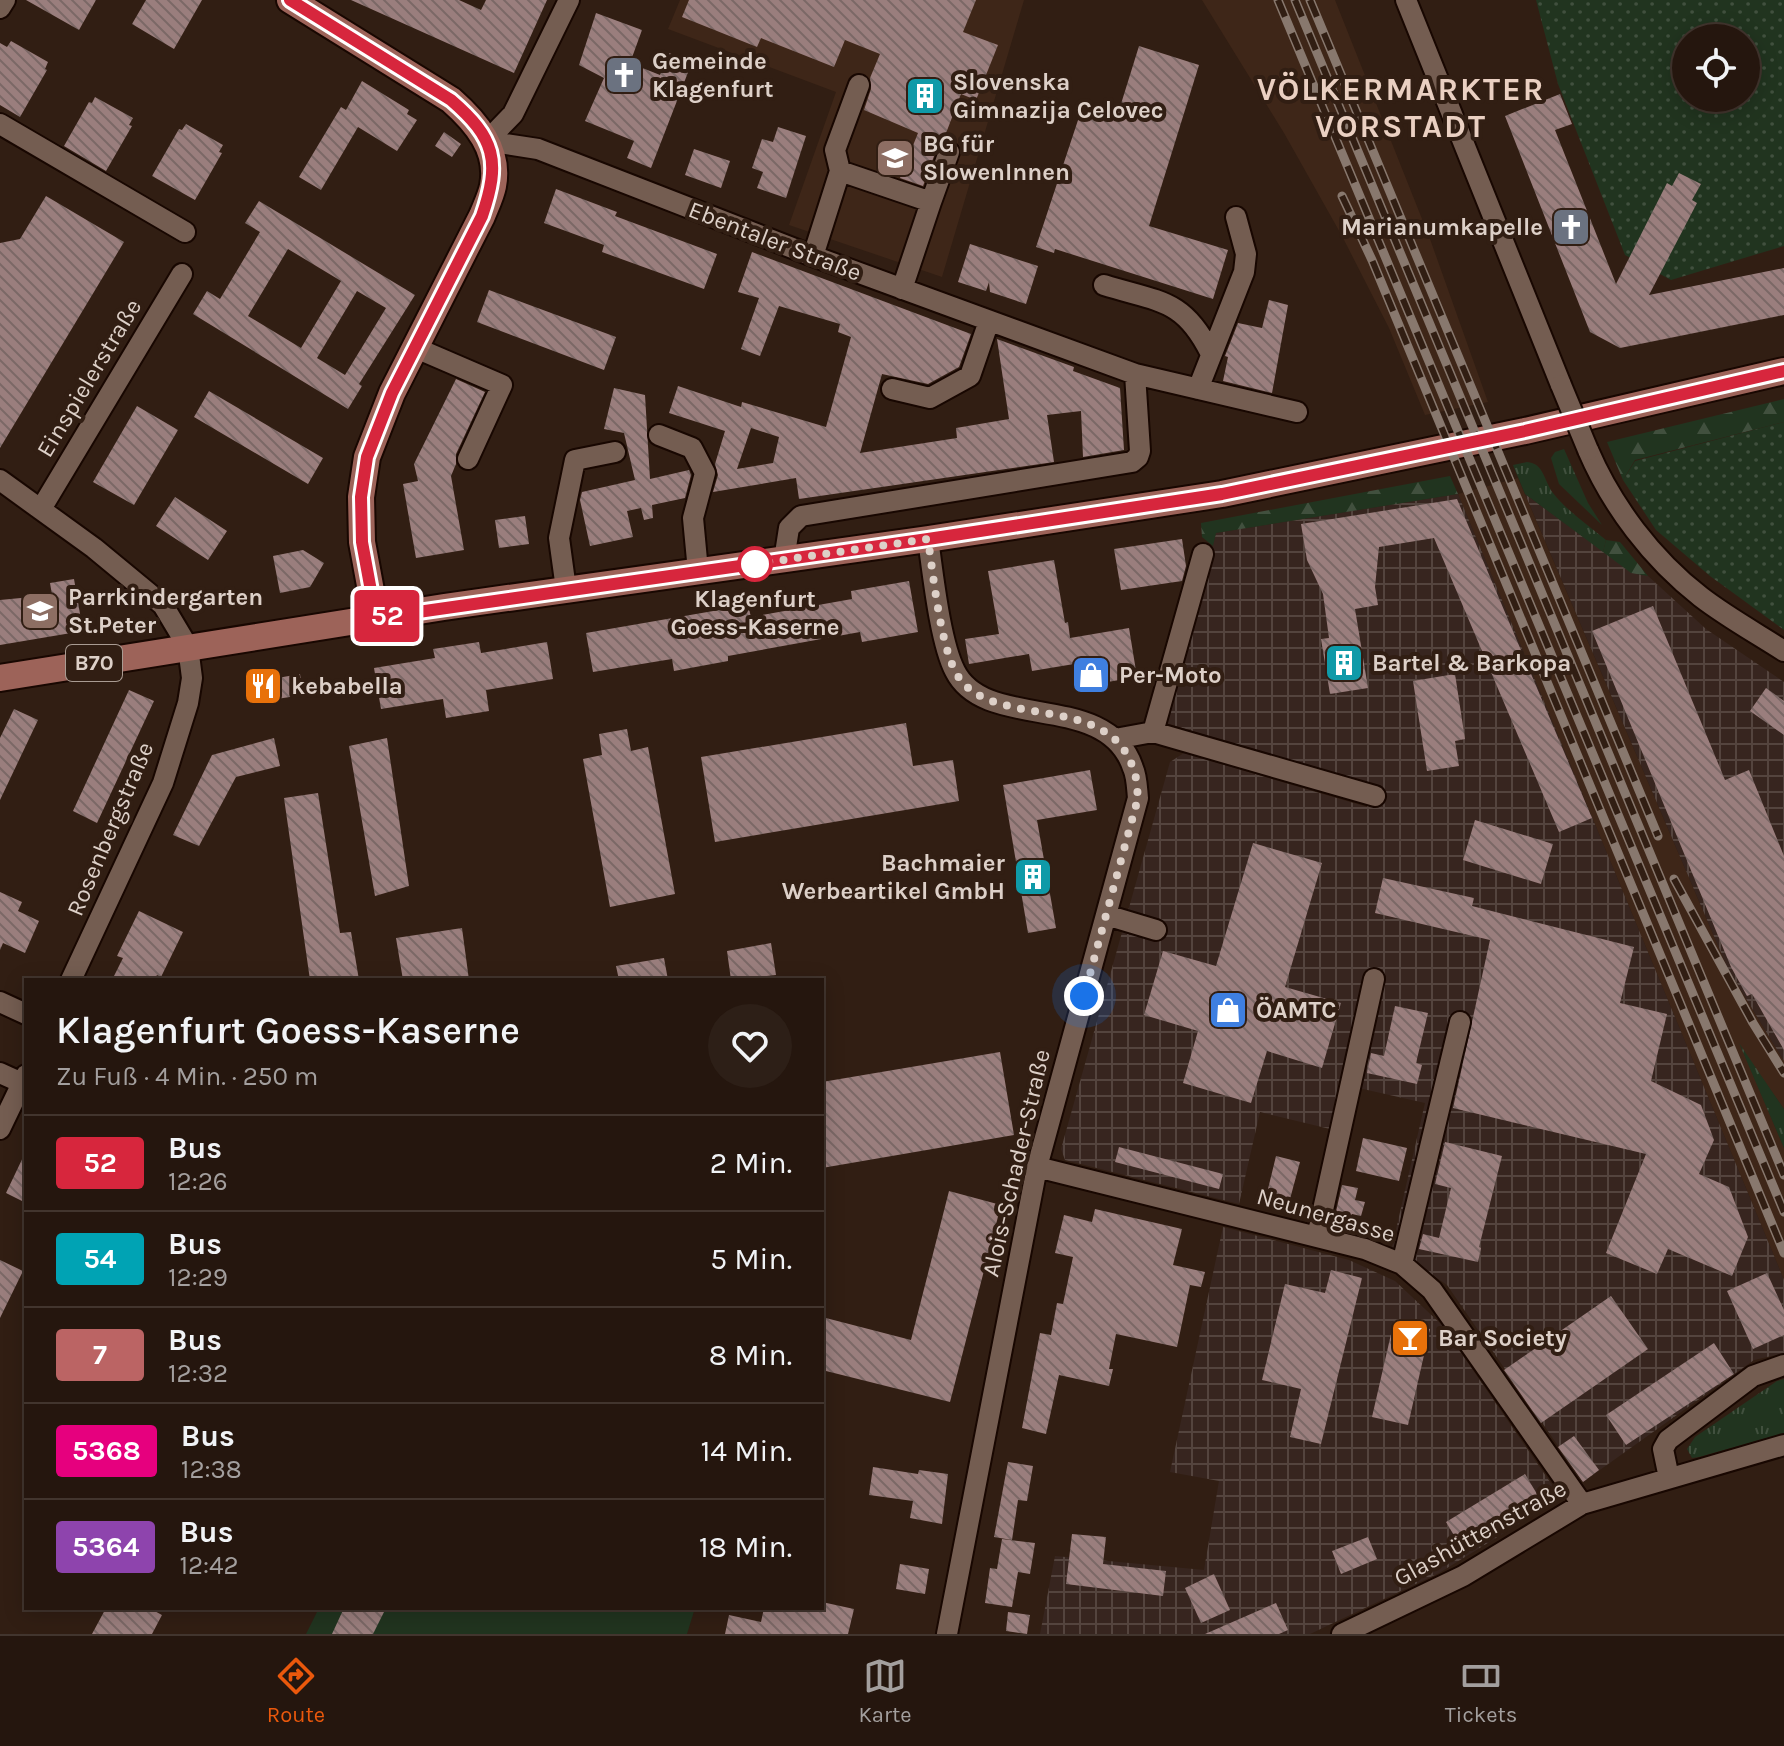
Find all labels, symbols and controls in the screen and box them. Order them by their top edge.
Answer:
map controls [1672,24,1760,112]
button: locate [1672,24,1760,112]
place label: Gemeinde Klagenfurt [652,47,773,103]
church icon: Gemeinde Klagenfurt [603,54,645,96]
place label: Slovenska Gimnazija Celovec [953,68,1164,124]
district label: VÖLKERMARKTER VORSTADT [1257,71,1545,145]
building icon: Slovenska Gimnazija Celovec [904,75,946,117]
place label: BG für SlowenInnen [923,130,1070,186]
school or university icon: BG für SlowenInnen [874,137,916,179]
street label: Ebentaler Straße [685,195,865,287]
church icon: Marianumkapelle [1550,206,1592,248]
place label: Marianumkapelle [1341,213,1543,241]
street label: Einspielerstraße [31,294,147,462]
marker: Klagenfurt Goess-Kaserne [738,547,772,581]
place label: Parrkindergarten St.Peter [68,583,263,639]
place label: Klagenfurt Goess-Kaserne [670,585,840,641]
school or university icon: Parrkindergarten St.Peter [19,590,61,632]
line badge: 52 [351,590,423,642]
text: 52 [370,599,404,632]
building icon: Bartel & Barkopa [1323,642,1365,684]
road number: B70 [66,645,122,681]
place label: Bartel & Barkopa [1372,649,1571,677]
shop icon: Per-Moto [1070,654,1112,696]
place label: Per-Moto [1119,661,1222,689]
restaurant icon: kebabella [242,665,284,707]
place label: kebabella [291,672,403,700]
street label: Rosenbergstraße [61,738,159,920]
place label: Bachmaier Werbeartikel GmbH [782,849,1006,905]
building icon: Bachmaier Werbeartikel GmbH [1012,856,1054,898]
your location [1064,976,1104,1016]
shop icon: ÖAMTC [1207,989,1249,1031]
place label: ÖAMTC [1256,996,1336,1024]
button: heart [708,1004,792,1088]
text: Klagenfurt Goess-Kaserne [56,1008,520,1053]
street label: Alois-Schader-Straße [976,1047,1056,1279]
text: Zu Fuß · 4 Min. · 250 m [56,1061,318,1092]
text: Bus [168,1130,222,1166]
text: 2 Min. [710,1145,792,1181]
text: 52 [83,1146,117,1179]
text: 12:26 [168,1166,228,1197]
street label: Neunergasse [1254,1182,1398,1248]
text: Bus [168,1226,222,1262]
text: 5 Min. [710,1241,792,1277]
text: 54 [84,1242,116,1275]
text: 12:29 [168,1262,228,1293]
bar icon: Bar Society [1389,1317,1431,1359]
text: Bus [168,1322,222,1358]
place label: Bar Society [1438,1324,1567,1352]
text: 8 Min. [709,1337,792,1373]
text: 7 [93,1338,107,1371]
text: 12:32 [168,1358,228,1389]
text: Bus [181,1418,235,1454]
text: 14 Min. [700,1433,792,1469]
text: 5368 [72,1434,141,1467]
text: 12:38 [181,1454,242,1485]
street label: Glashüttenstraße [1389,1474,1571,1592]
text: Bus [179,1514,233,1550]
text: 18 Min. [699,1529,792,1565]
text: 5364 [72,1530,139,1563]
text: 12:42 [179,1550,239,1581]
tab: Route [267,1654,325,1728]
tab: Karte [858,1654,911,1728]
tab: Tickets [1445,1654,1517,1728]

